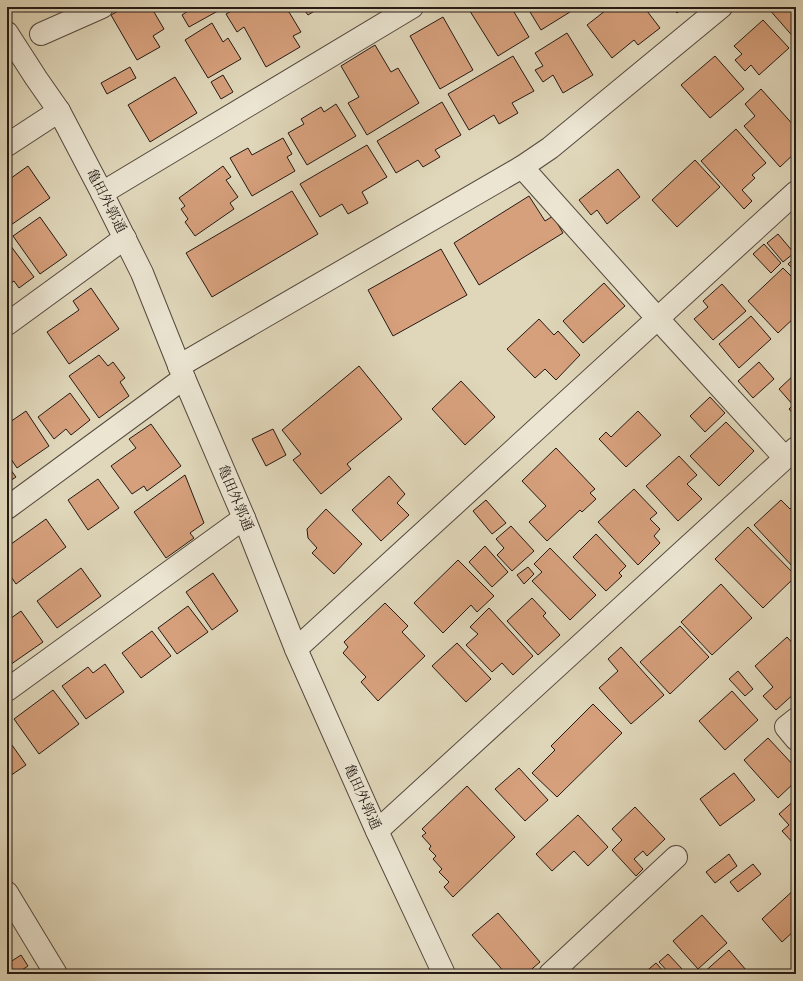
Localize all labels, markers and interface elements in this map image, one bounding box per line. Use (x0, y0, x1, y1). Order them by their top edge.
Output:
street label: 亀田外郭通 (82, 166, 130, 236)
street label: 亀田外郭通 (213, 462, 257, 534)
street label: 亀田外郭通 (340, 761, 384, 833)

